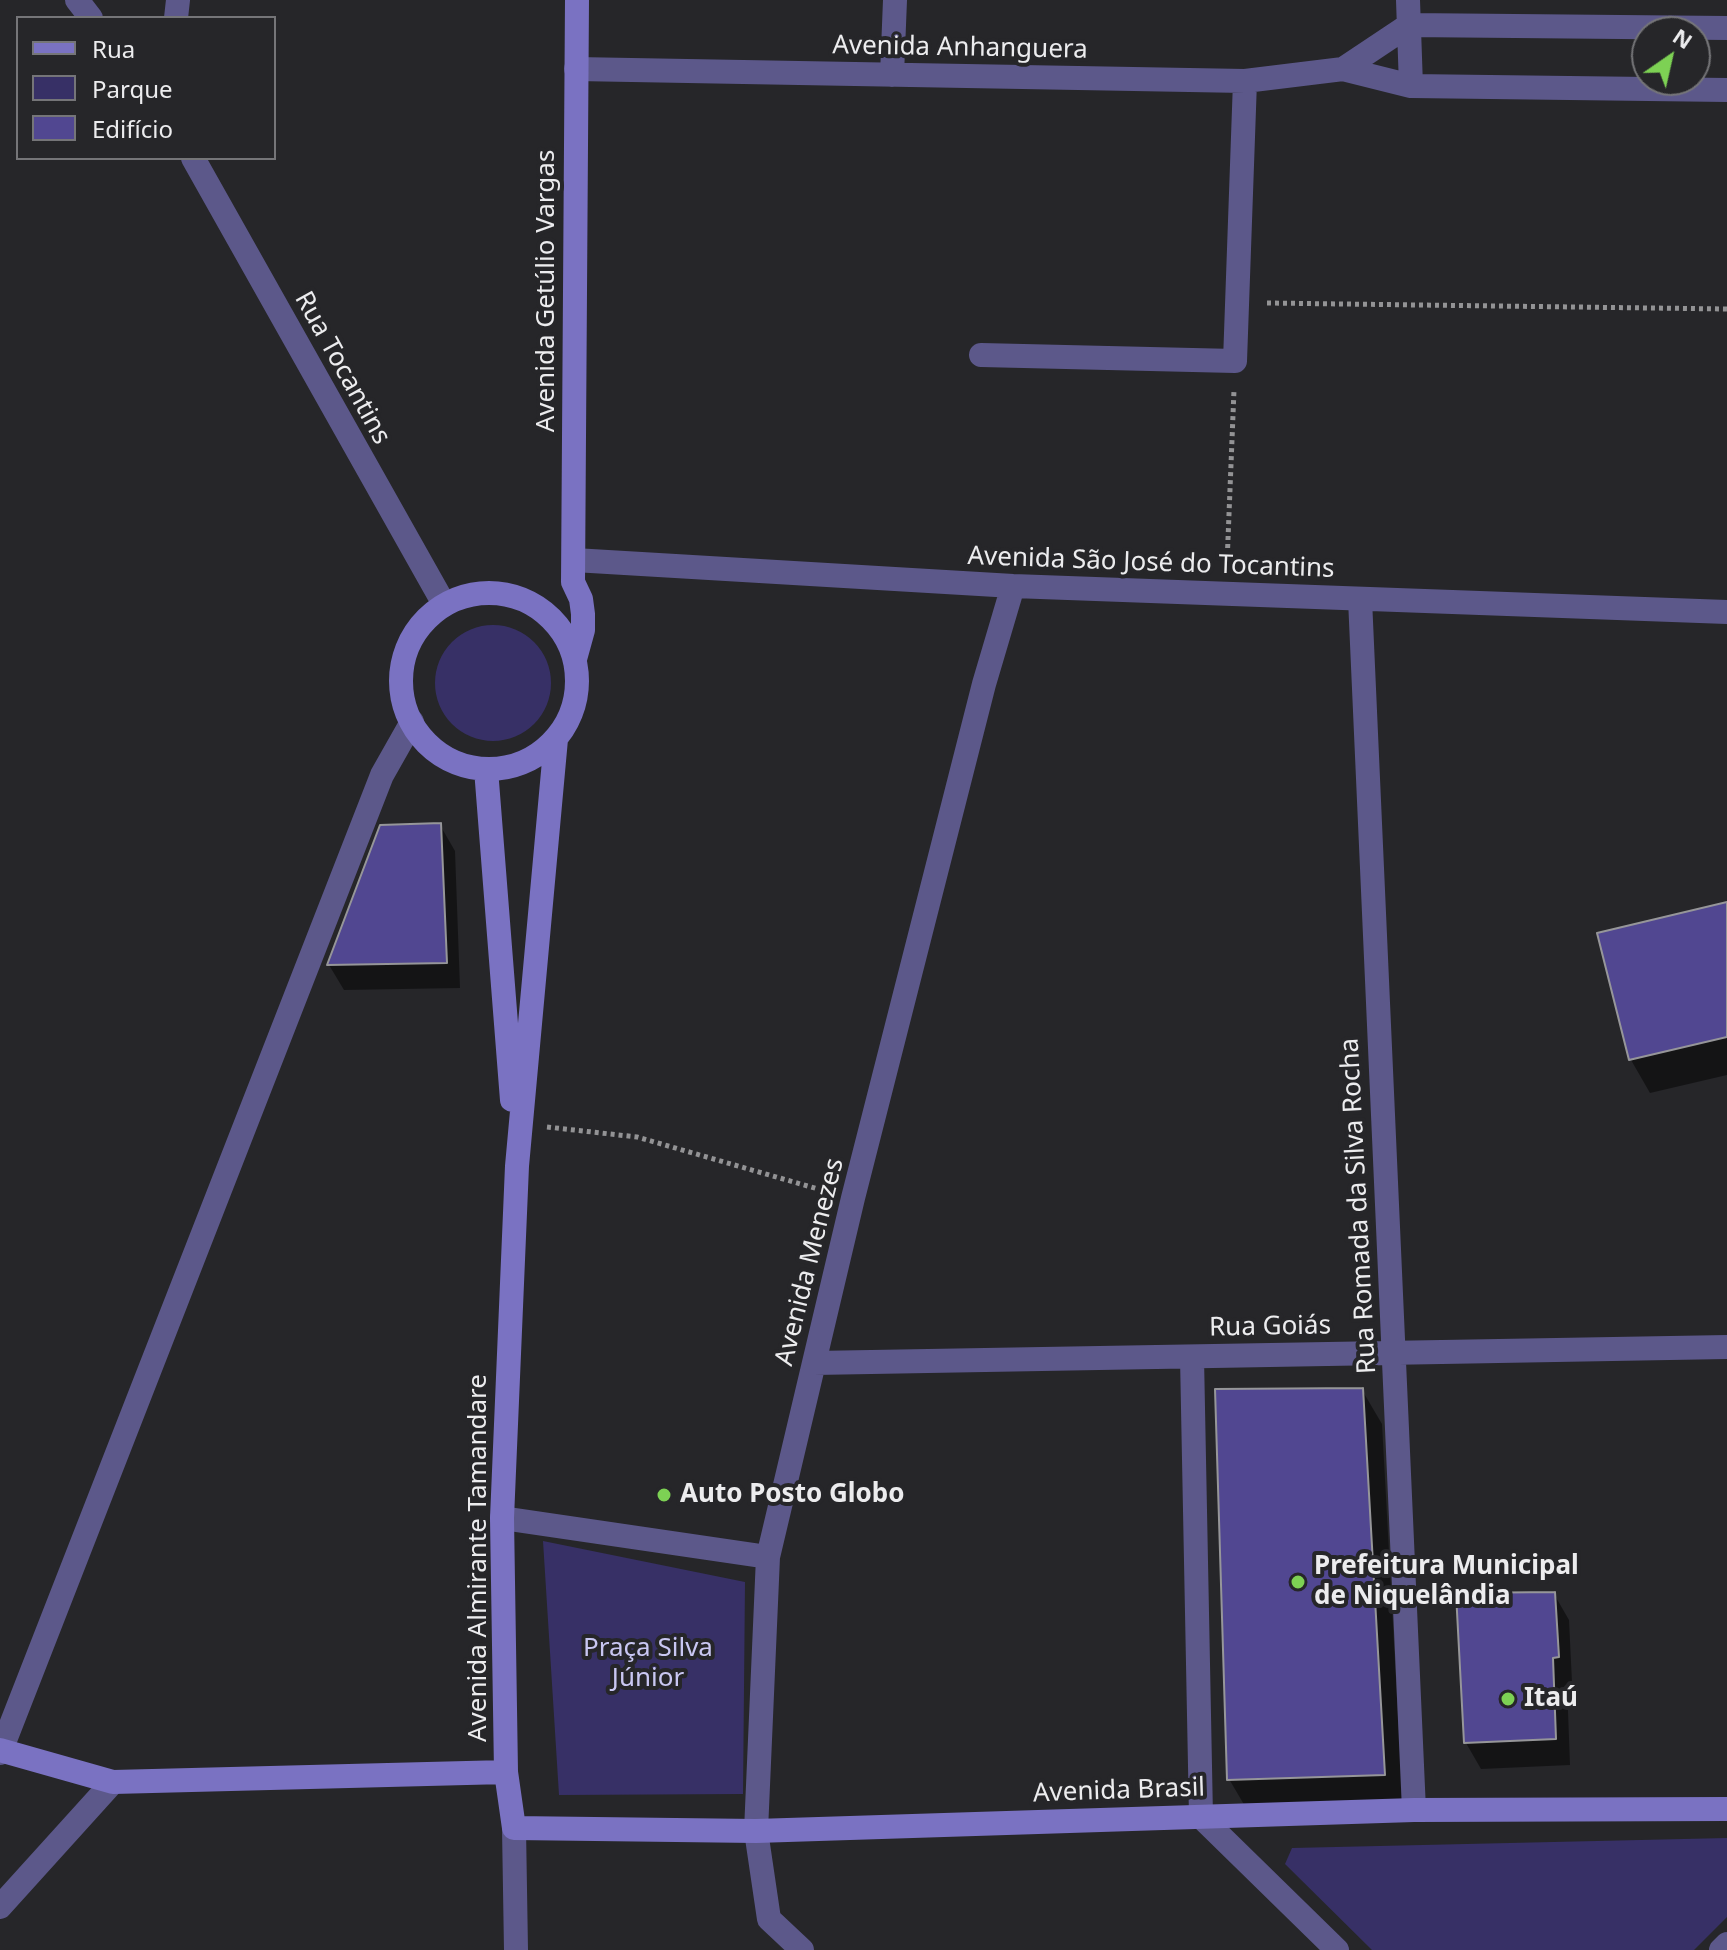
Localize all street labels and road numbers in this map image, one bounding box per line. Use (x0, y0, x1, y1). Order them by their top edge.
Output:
street label: Avenida Anhanguera (832, 30, 1088, 66)
street label: Avenida Getúlio Vargas (531, 150, 563, 432)
street label: Rua Tocantins (287, 286, 397, 450)
street label: Avenida São José do Tocantins (967, 541, 1335, 585)
street label: Rua Romada da Silva Rocha (1335, 1037, 1383, 1375)
street label: Avenida Menezes (769, 1155, 851, 1369)
street label: Rua Goiás (1209, 1310, 1331, 1344)
street label: Avenida Almirante Tamandare (463, 1374, 495, 1742)
street label: Avenida Brasil (1032, 1772, 1206, 1810)

